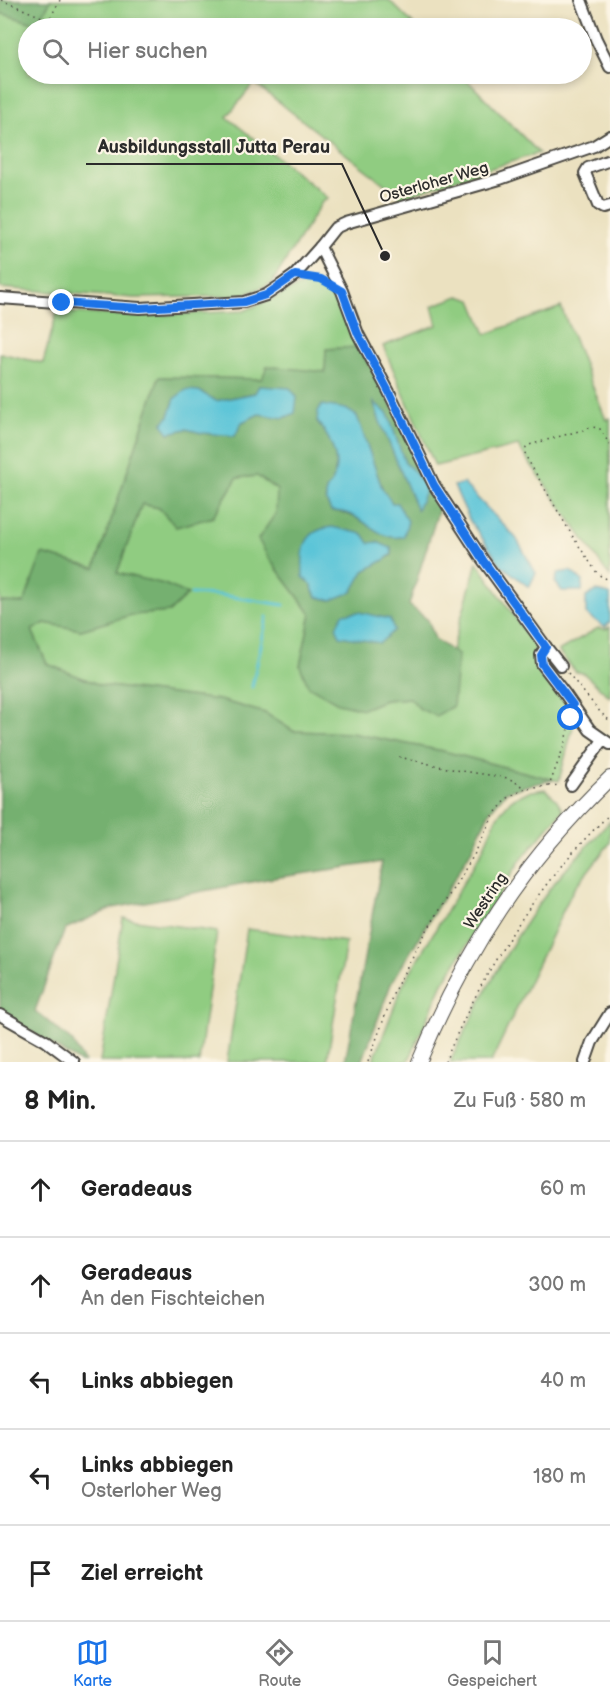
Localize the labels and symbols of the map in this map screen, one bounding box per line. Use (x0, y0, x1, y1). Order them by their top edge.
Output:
callout: Ausbildungsstall Jutta Perau (86, 128, 342, 164)
text: Ausbildungsstall Jutta Perau (97, 137, 330, 158)
street label: Osterloher Weg (377, 158, 491, 208)
route end (48, 289, 74, 315)
route start (557, 704, 583, 730)
street label: Westring (460, 869, 512, 933)

